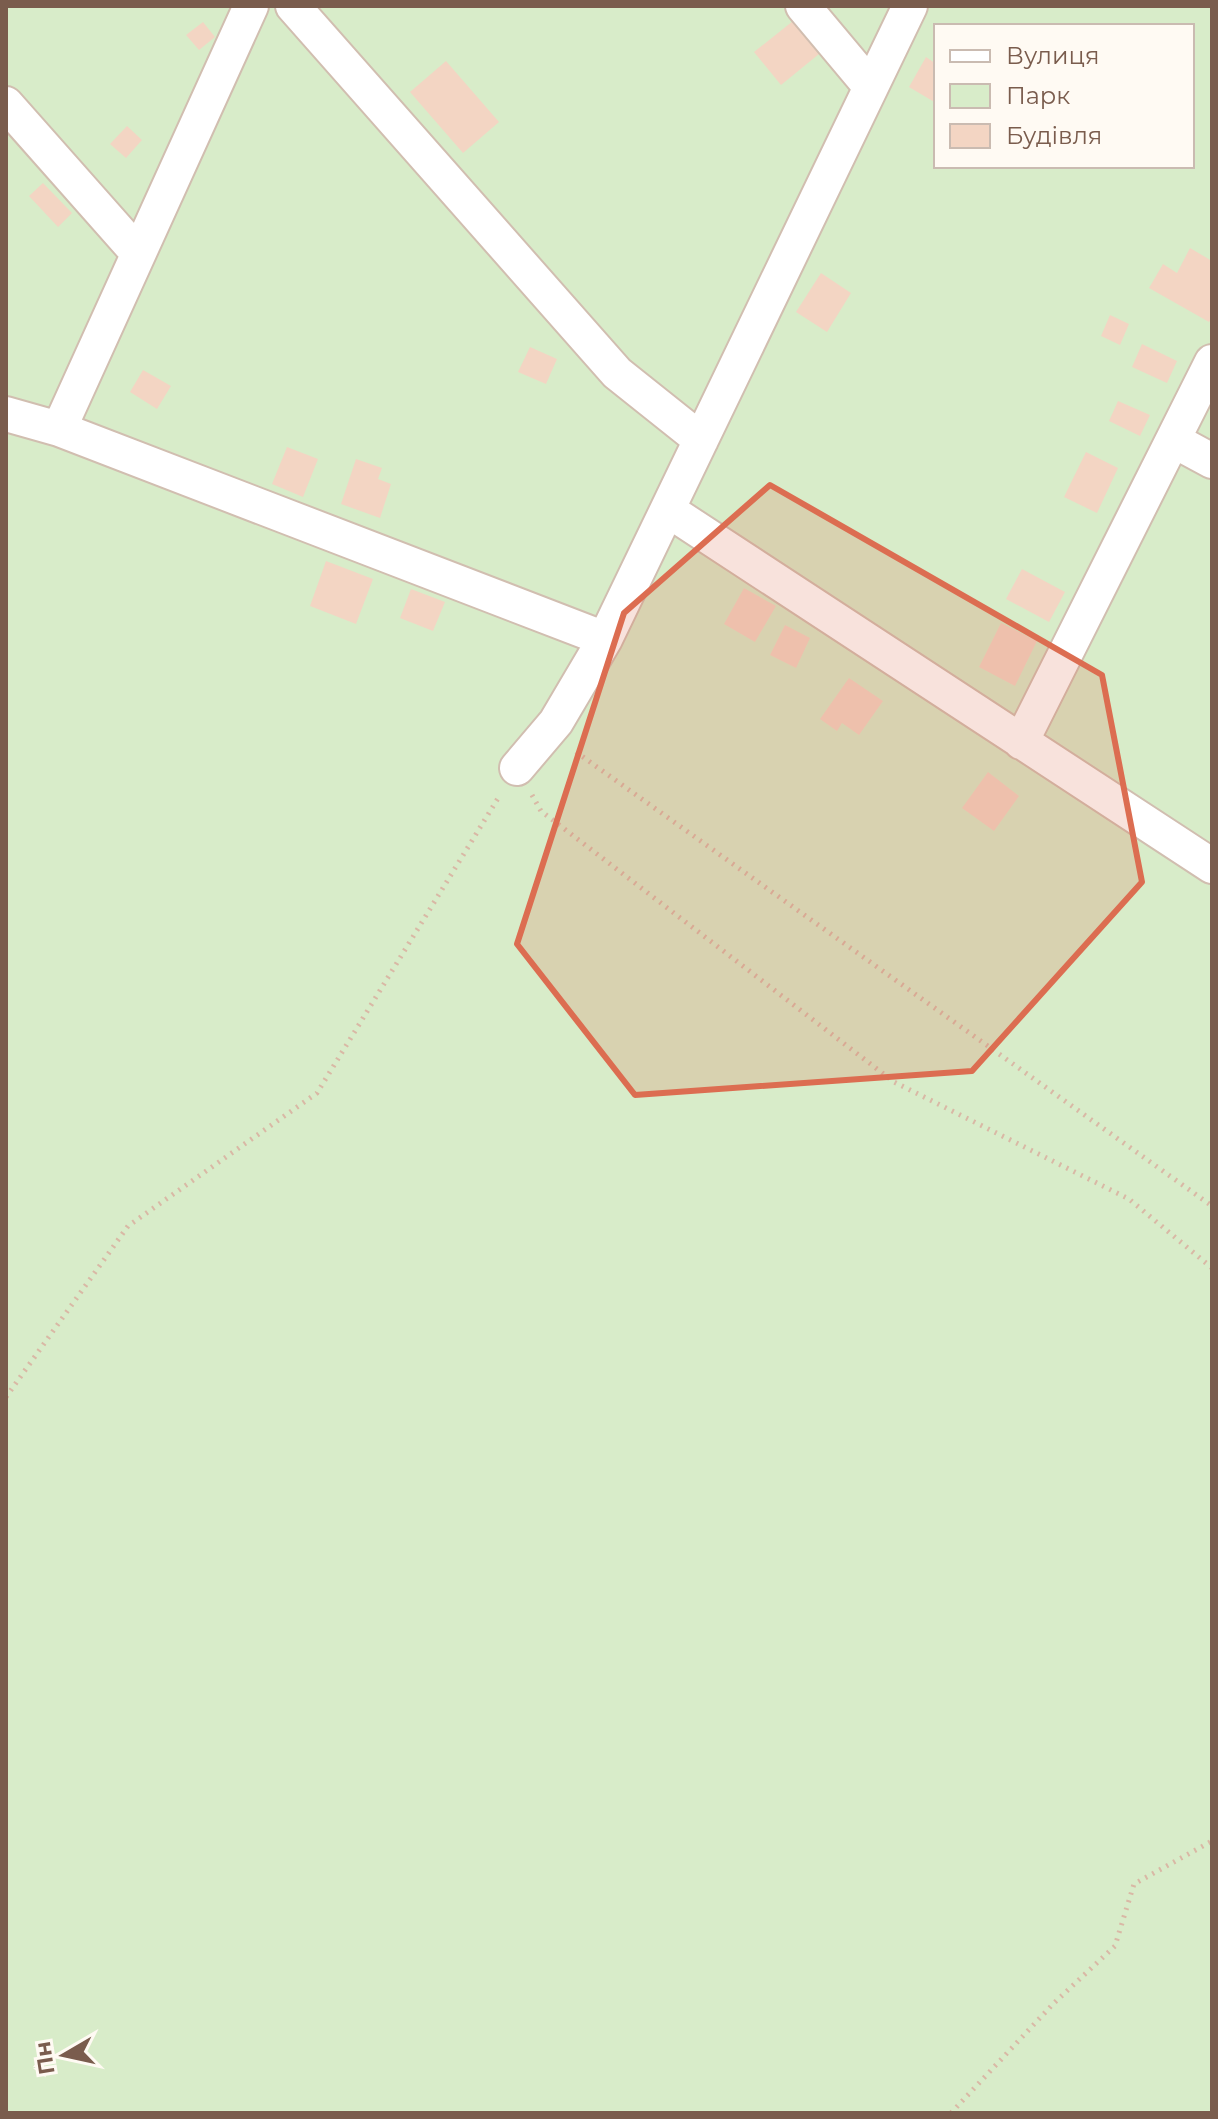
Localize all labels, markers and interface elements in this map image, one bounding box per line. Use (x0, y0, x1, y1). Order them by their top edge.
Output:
legend (934, 24, 1194, 168)
text: Вулиця (1006, 41, 1099, 70)
text: Парк (1006, 81, 1070, 110)
text: Будівля (1006, 121, 1102, 150)
north arrow (24, 2015, 104, 2095)
text: Пн (29, 2040, 61, 2077)

